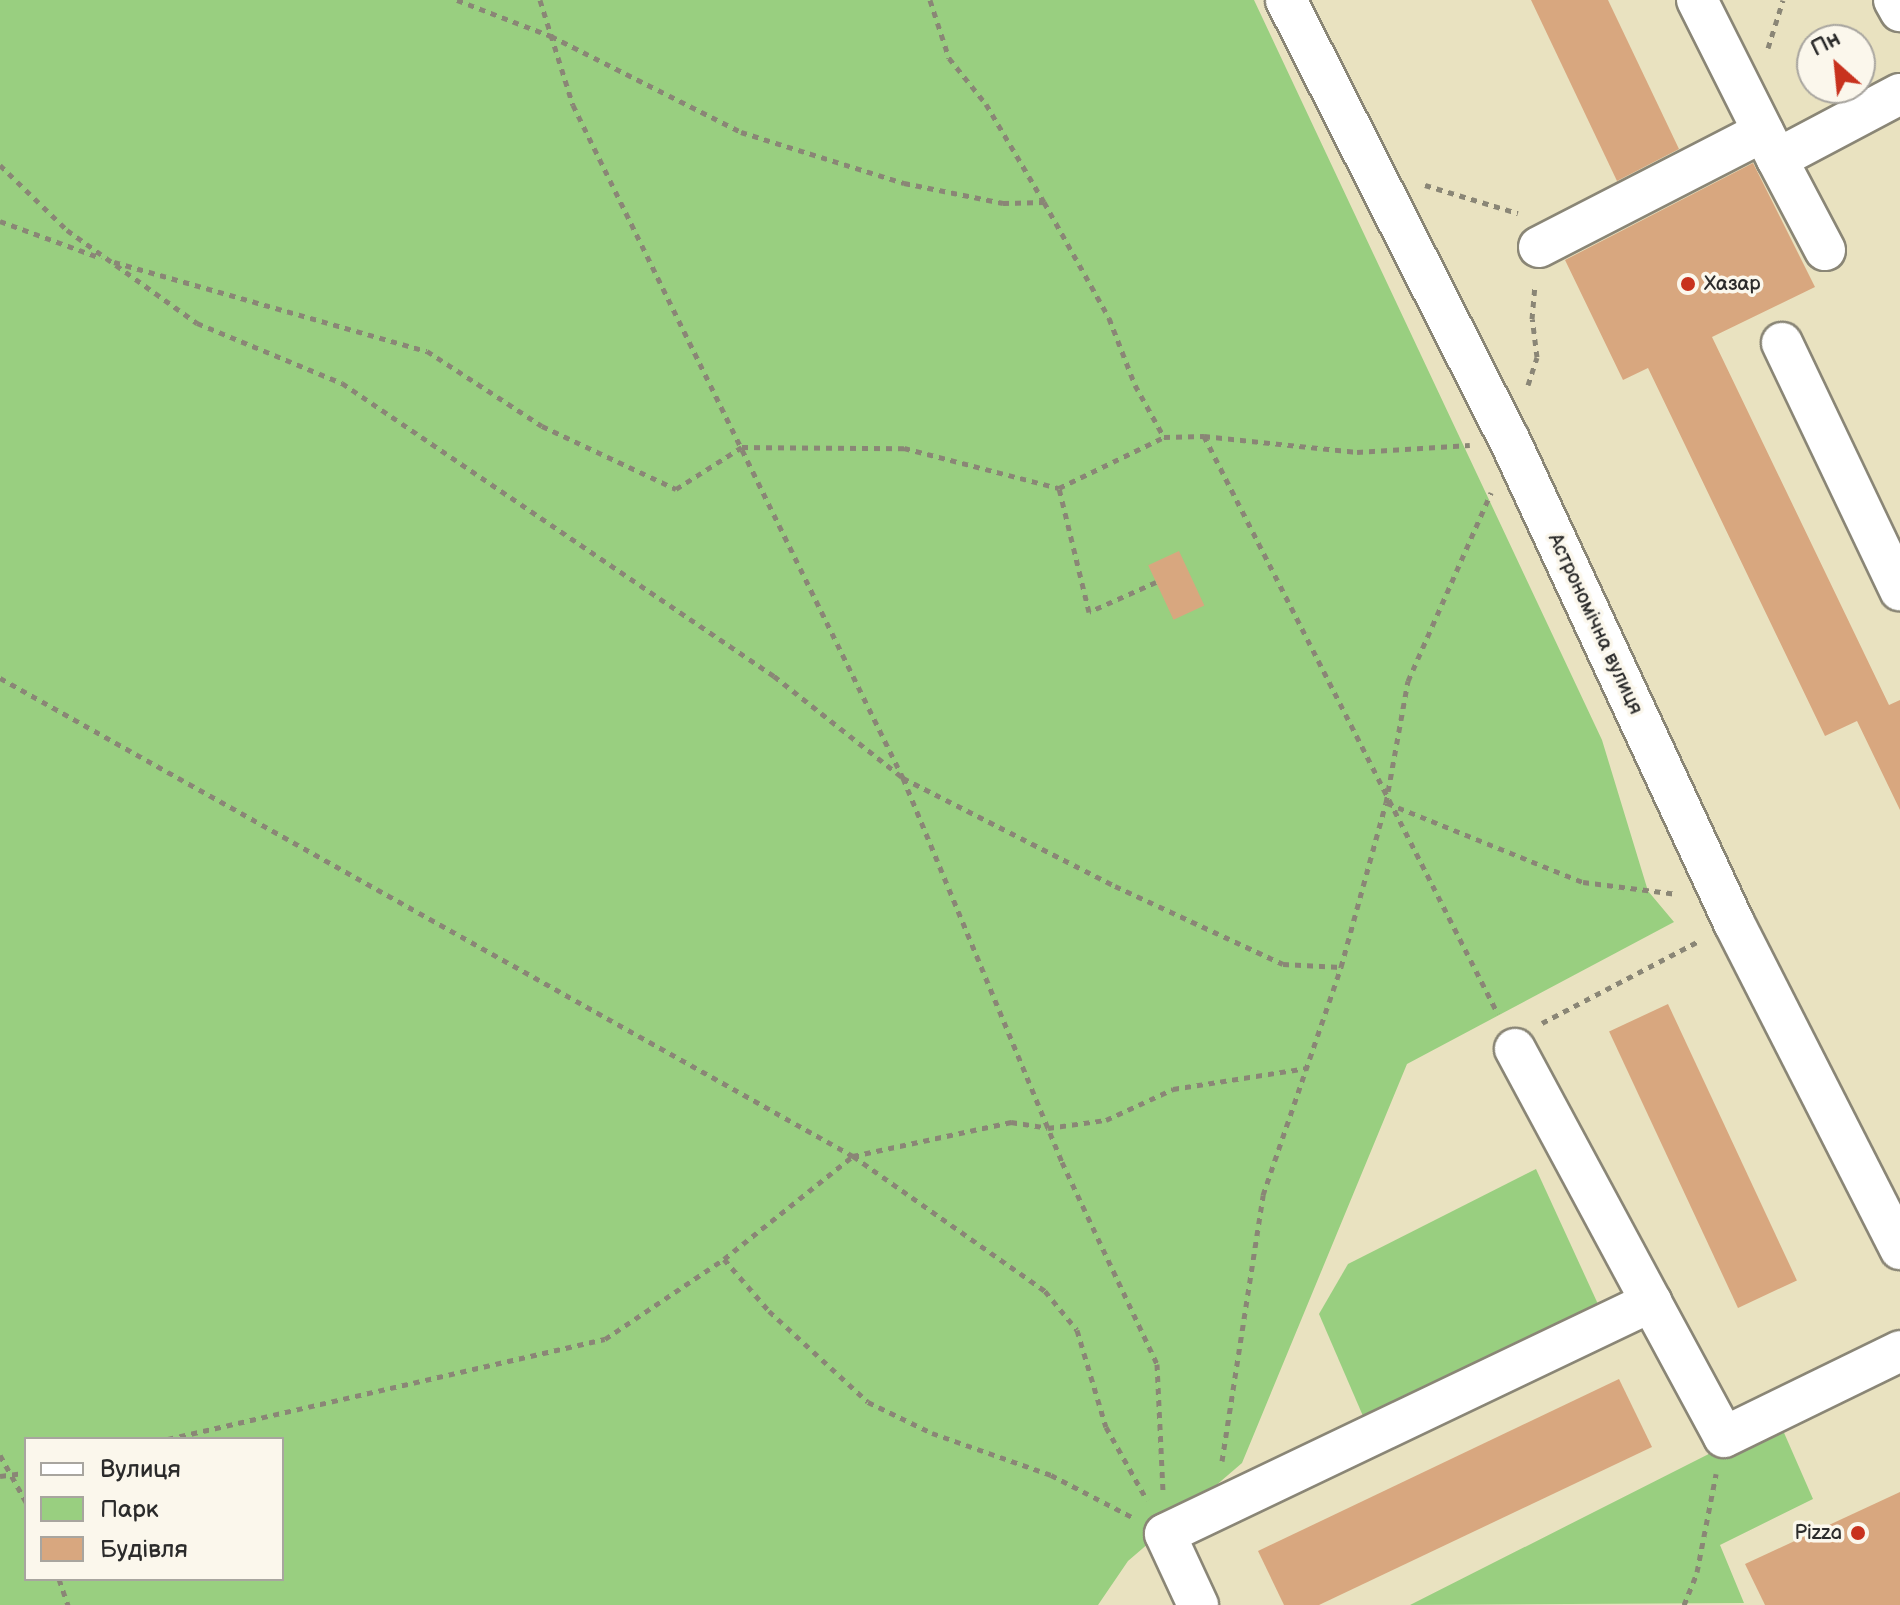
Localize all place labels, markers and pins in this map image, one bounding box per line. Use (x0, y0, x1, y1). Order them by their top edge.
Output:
place label: Хазар (1704, 272, 1761, 296)
marker: Хазар (1679, 275, 1697, 293)
place label: Pizza (1795, 1521, 1842, 1545)
marker: Pizza (1849, 1524, 1867, 1542)

